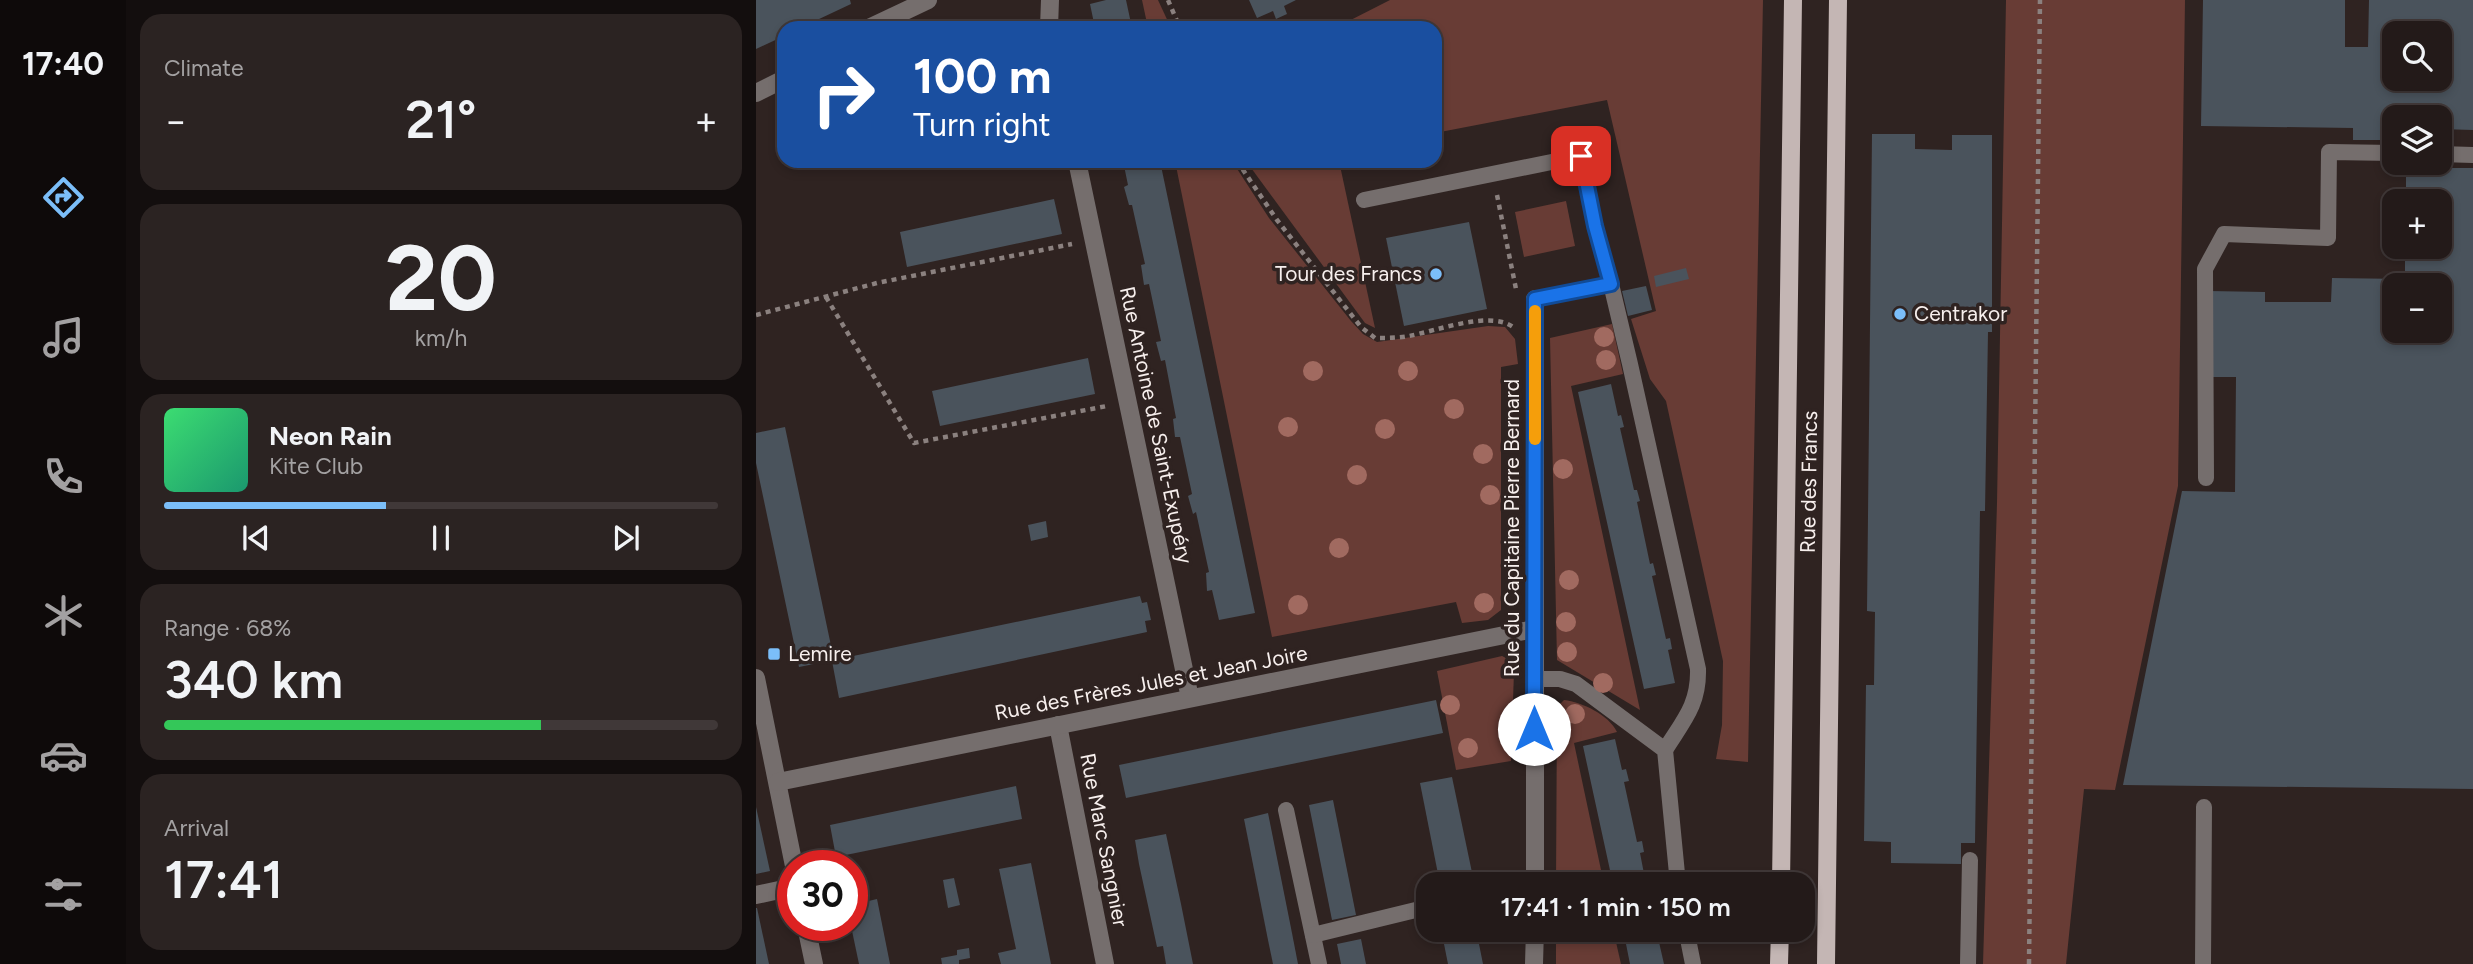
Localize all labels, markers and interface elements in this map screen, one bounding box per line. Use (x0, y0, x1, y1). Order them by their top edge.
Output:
map controls (2382, 21, 2452, 343)
button: search (2382, 21, 2452, 91)
text: 17:40 (22, 45, 104, 83)
text: 100 m (913, 46, 1052, 105)
icon: right (798, 49, 889, 140)
text: Climate (164, 54, 243, 82)
text: 21° (406, 89, 476, 151)
text: − (164, 98, 188, 144)
text: + (694, 98, 718, 144)
button: layers (2382, 105, 2452, 175)
text: Turn right (913, 106, 1051, 144)
pin (1551, 126, 1611, 186)
icon: arrive (1562, 137, 1600, 175)
icon: directions (39, 173, 88, 222)
button: + (2382, 189, 2452, 259)
text: 20 (385, 224, 497, 333)
place label: Tour des Francs (1275, 261, 1422, 286)
marker: Tour des Francs (1428, 266, 1444, 282)
button: − (2382, 273, 2452, 343)
street label: Rue Antoine de Saint-Exupéry (1115, 284, 1198, 566)
place label: Centrakor (1914, 301, 2007, 326)
marker: Centrakor (1892, 306, 1908, 322)
icon: music (39, 313, 88, 362)
text: km/h (415, 324, 467, 352)
street label: Rue du Capitaine Pierre Bernard (1499, 379, 1524, 677)
street label: Rue des Francs (1795, 411, 1822, 553)
text: Neon Rain (269, 420, 392, 452)
icon: phone (39, 452, 88, 501)
text: Kite Club (269, 452, 363, 480)
icon: previous (237, 519, 275, 557)
icon: pause (422, 519, 460, 557)
icon: next (607, 519, 645, 557)
icon: climate (39, 591, 88, 640)
text: Range · 68% (164, 614, 291, 642)
street label: Rue des Frères Jules et Jean Joire (992, 640, 1309, 725)
place label: Lemire (788, 641, 852, 666)
marker: Lemire (766, 646, 782, 662)
text: 340 km (164, 649, 343, 711)
position arrow (1497, 692, 1571, 766)
icon: car (39, 731, 88, 780)
street label: Rue Marc Sangnier (1075, 751, 1134, 929)
text: Arrival (164, 814, 229, 842)
text: 17:41 (164, 849, 283, 911)
speed limit sign: 30 (777, 850, 868, 941)
icon: filters (39, 870, 88, 919)
text: 17:41 · 1 min · 150 m (1500, 891, 1731, 923)

